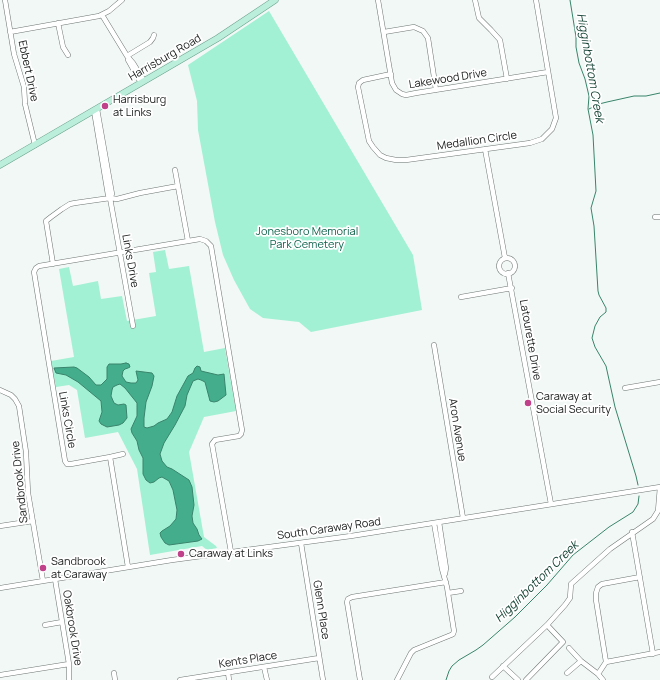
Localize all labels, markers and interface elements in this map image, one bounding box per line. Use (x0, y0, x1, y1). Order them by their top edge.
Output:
water label: Higginbottom Creek (573, 12, 607, 124)
street label: Harrisburg Road (126, 32, 204, 84)
street label: Ebbert Drive (15, 39, 41, 103)
street label: Lakewood Drive (408, 66, 488, 92)
place label: Harrisburg at Links (113, 93, 166, 119)
marker: Harrisburg at Links (100, 101, 110, 111)
street label: Medallion Circle (436, 129, 518, 153)
park label: Jonesboro Memorial Park Cemetery (256, 225, 358, 251)
street label: Links Drive (119, 233, 141, 289)
street label: Latourette Drive (516, 299, 544, 381)
place label: Caraway at Social Security (536, 390, 611, 416)
street label: Links Circle (56, 391, 78, 449)
street label: Aron Avenue (445, 397, 469, 463)
marker: Caraway at Social Security (523, 398, 533, 408)
street label: Sandbrook Drive (9, 440, 31, 524)
street label: South Caraway Road (276, 515, 382, 543)
water label: Higginbottom Creek (492, 538, 582, 626)
place label: Caraway at Links (189, 547, 273, 561)
marker: Caraway at Links (176, 549, 186, 559)
place label: Sandbrook at Caraway (51, 555, 107, 581)
marker: Sandbrook at Caraway (38, 563, 48, 573)
street label: Glenn Place (310, 580, 332, 640)
street label: Oakbrook Drive (60, 589, 84, 667)
street label: Kents Place (218, 649, 278, 671)

